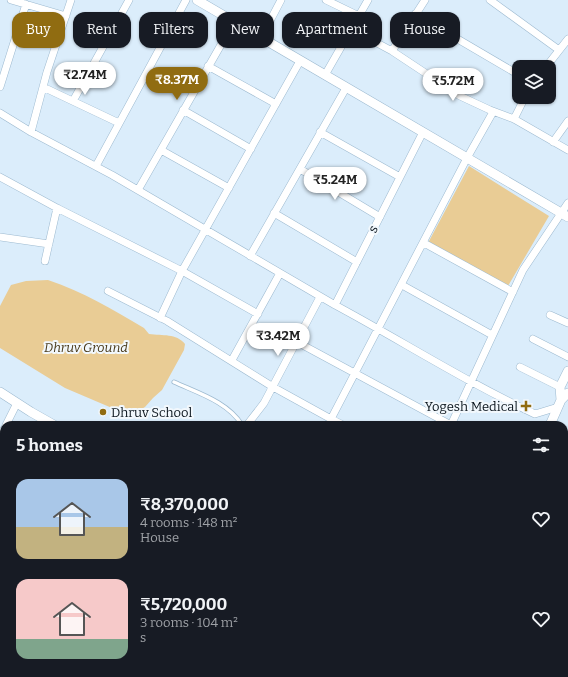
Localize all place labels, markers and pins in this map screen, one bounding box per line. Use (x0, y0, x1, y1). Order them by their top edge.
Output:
pin: ₹2.74M (52, 62, 118, 96)
pin: ₹8.37M (144, 67, 210, 101)
pin: ₹5.72M (420, 68, 486, 102)
pin: ₹5.24M (302, 167, 368, 201)
pin: ₹3.42M (245, 323, 311, 357)
place label: Yogesh Medical (425, 399, 518, 414)
marker: Yogesh Medical (521, 401, 531, 411)
place label: Dhruv School (111, 405, 192, 420)
marker: Dhruv School (98, 407, 108, 417)

